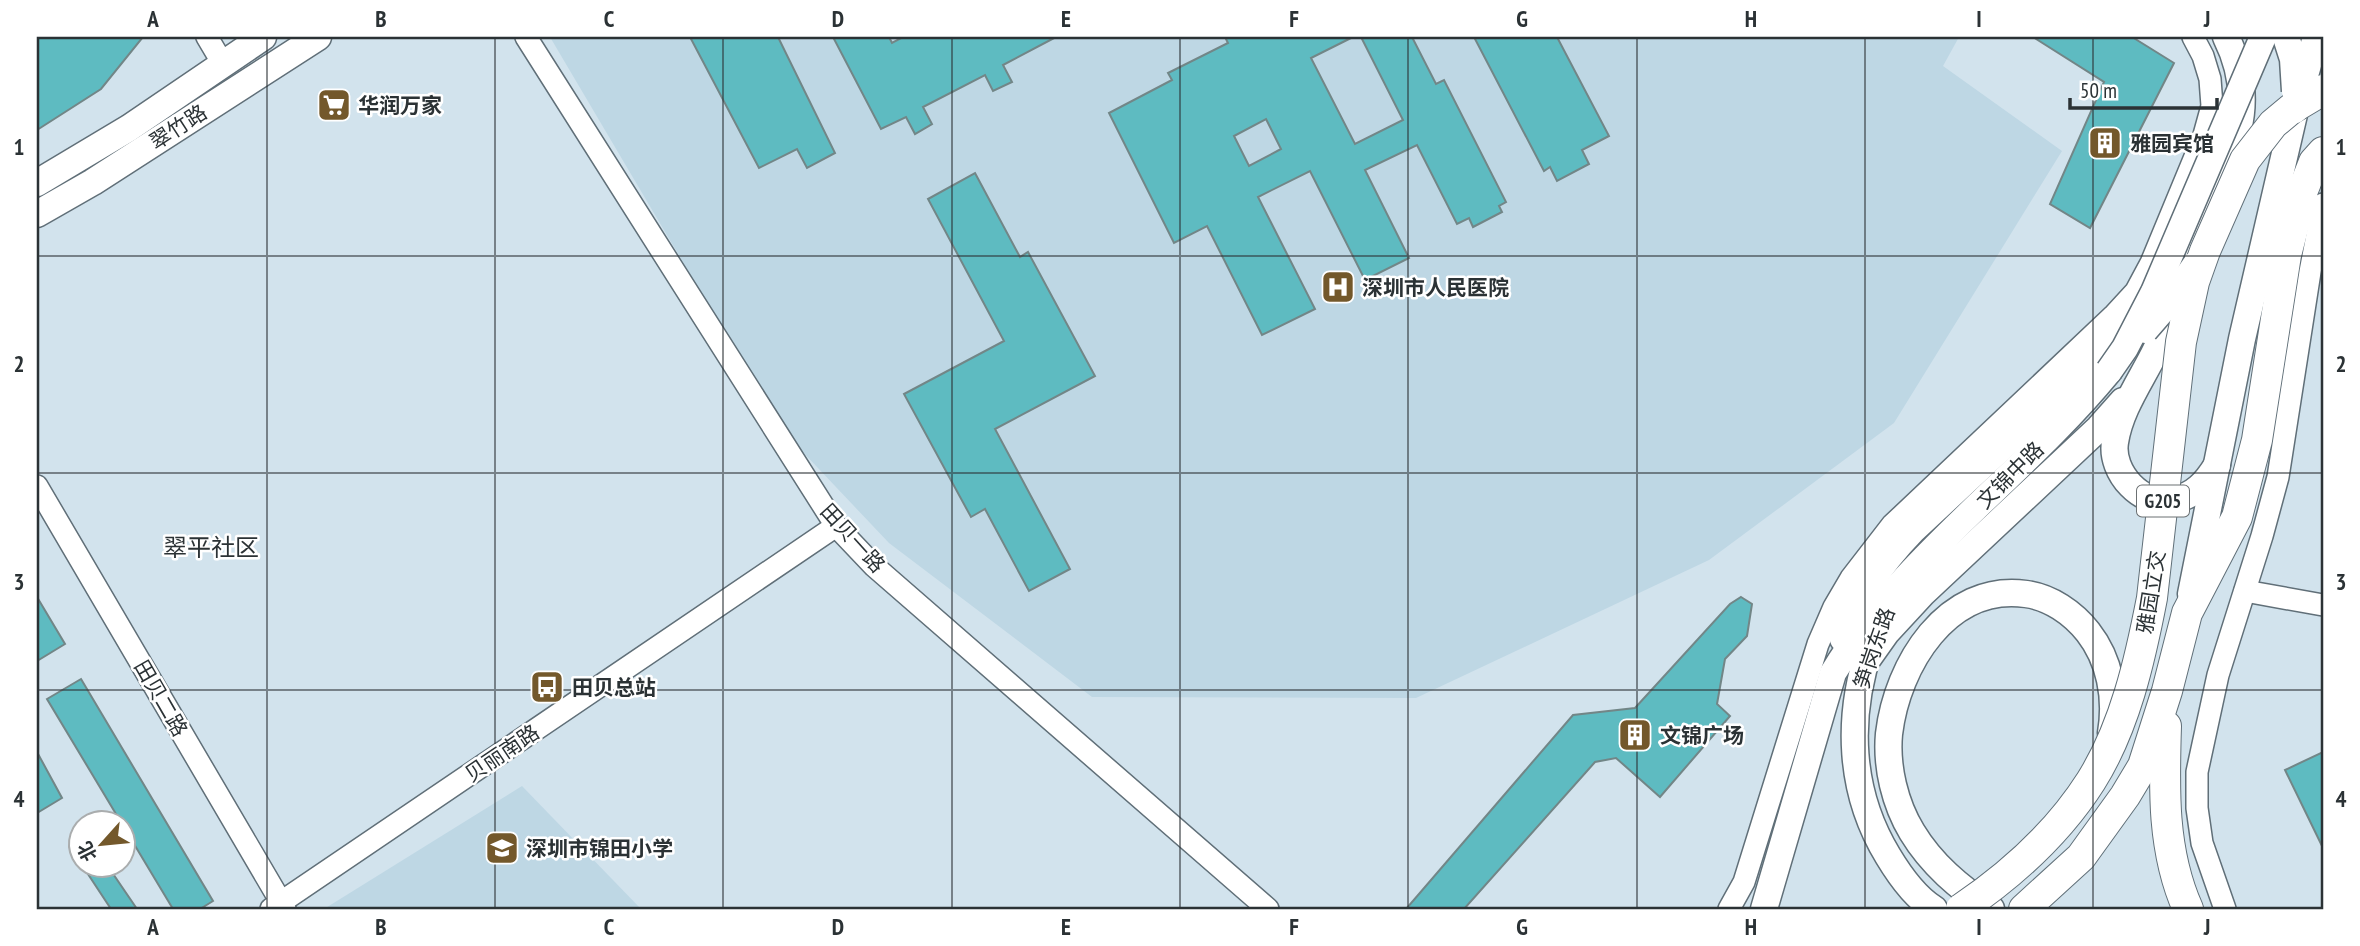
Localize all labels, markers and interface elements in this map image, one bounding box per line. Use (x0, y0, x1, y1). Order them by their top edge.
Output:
text: A (146, 4, 159, 33)
text: B (375, 4, 387, 33)
text: C (604, 4, 615, 33)
text: D (832, 4, 844, 33)
text: E (1061, 4, 1071, 33)
text: F (1289, 4, 1299, 33)
text: G (1516, 4, 1528, 33)
text: H (1745, 4, 1757, 33)
text: I (1976, 4, 1982, 33)
text: J (2203, 4, 2210, 33)
scale bar (2070, 66, 2216, 110)
text: 50 m (2080, 77, 2117, 104)
supermarket icon: 华润万家 (315, 86, 353, 124)
place label: 华润万家 (358, 92, 442, 119)
street label: 翠竹路 (144, 99, 212, 155)
building icon: 雅园宾馆 (2086, 124, 2124, 162)
place label: 雅园宾馆 (2130, 130, 2214, 157)
text: 1 (14, 132, 25, 161)
text: 1 (2336, 132, 2347, 161)
hospital icon: 深圳市人民医院 (1319, 268, 1357, 306)
place label: 深圳市人民医院 (1362, 274, 1509, 301)
text: 2 (14, 349, 25, 378)
text: 2 (2336, 349, 2347, 378)
street label: 文锦中路 (1971, 436, 2049, 514)
road number: G205 (2137, 486, 2189, 516)
street label: 田贝一路 (815, 498, 891, 578)
district label: 翠平社区 (163, 532, 259, 563)
street label: 雅园立交 (2131, 548, 2171, 636)
text: 3 (14, 567, 25, 596)
text: 3 (2336, 567, 2347, 596)
street label: 笋岗东路 (1848, 604, 1900, 692)
street label: 田贝二路 (128, 655, 194, 741)
bus stop icon: 田贝总站 (528, 668, 566, 706)
place label: 田贝总站 (572, 674, 656, 701)
building icon: 文锦广场 (1616, 716, 1654, 754)
street label: 贝丽南路 (460, 718, 544, 788)
place label: 文锦广场 (1660, 722, 1744, 749)
text: 4 (14, 784, 25, 813)
text: 4 (2336, 784, 2347, 813)
north arrow (66, 810, 136, 880)
school or university icon: 深圳市锦田小学 (483, 829, 521, 867)
place label: 深圳市锦田小学 (526, 835, 673, 862)
text: 北 (72, 838, 102, 866)
text: A (146, 912, 159, 941)
text: B (375, 912, 387, 941)
text: C (604, 912, 615, 941)
text: D (832, 912, 844, 941)
text: E (1061, 912, 1071, 941)
text: F (1289, 912, 1299, 941)
text: G (1516, 912, 1528, 941)
text: H (1745, 912, 1757, 941)
text: I (1976, 912, 1982, 941)
text: J (2203, 912, 2210, 941)

